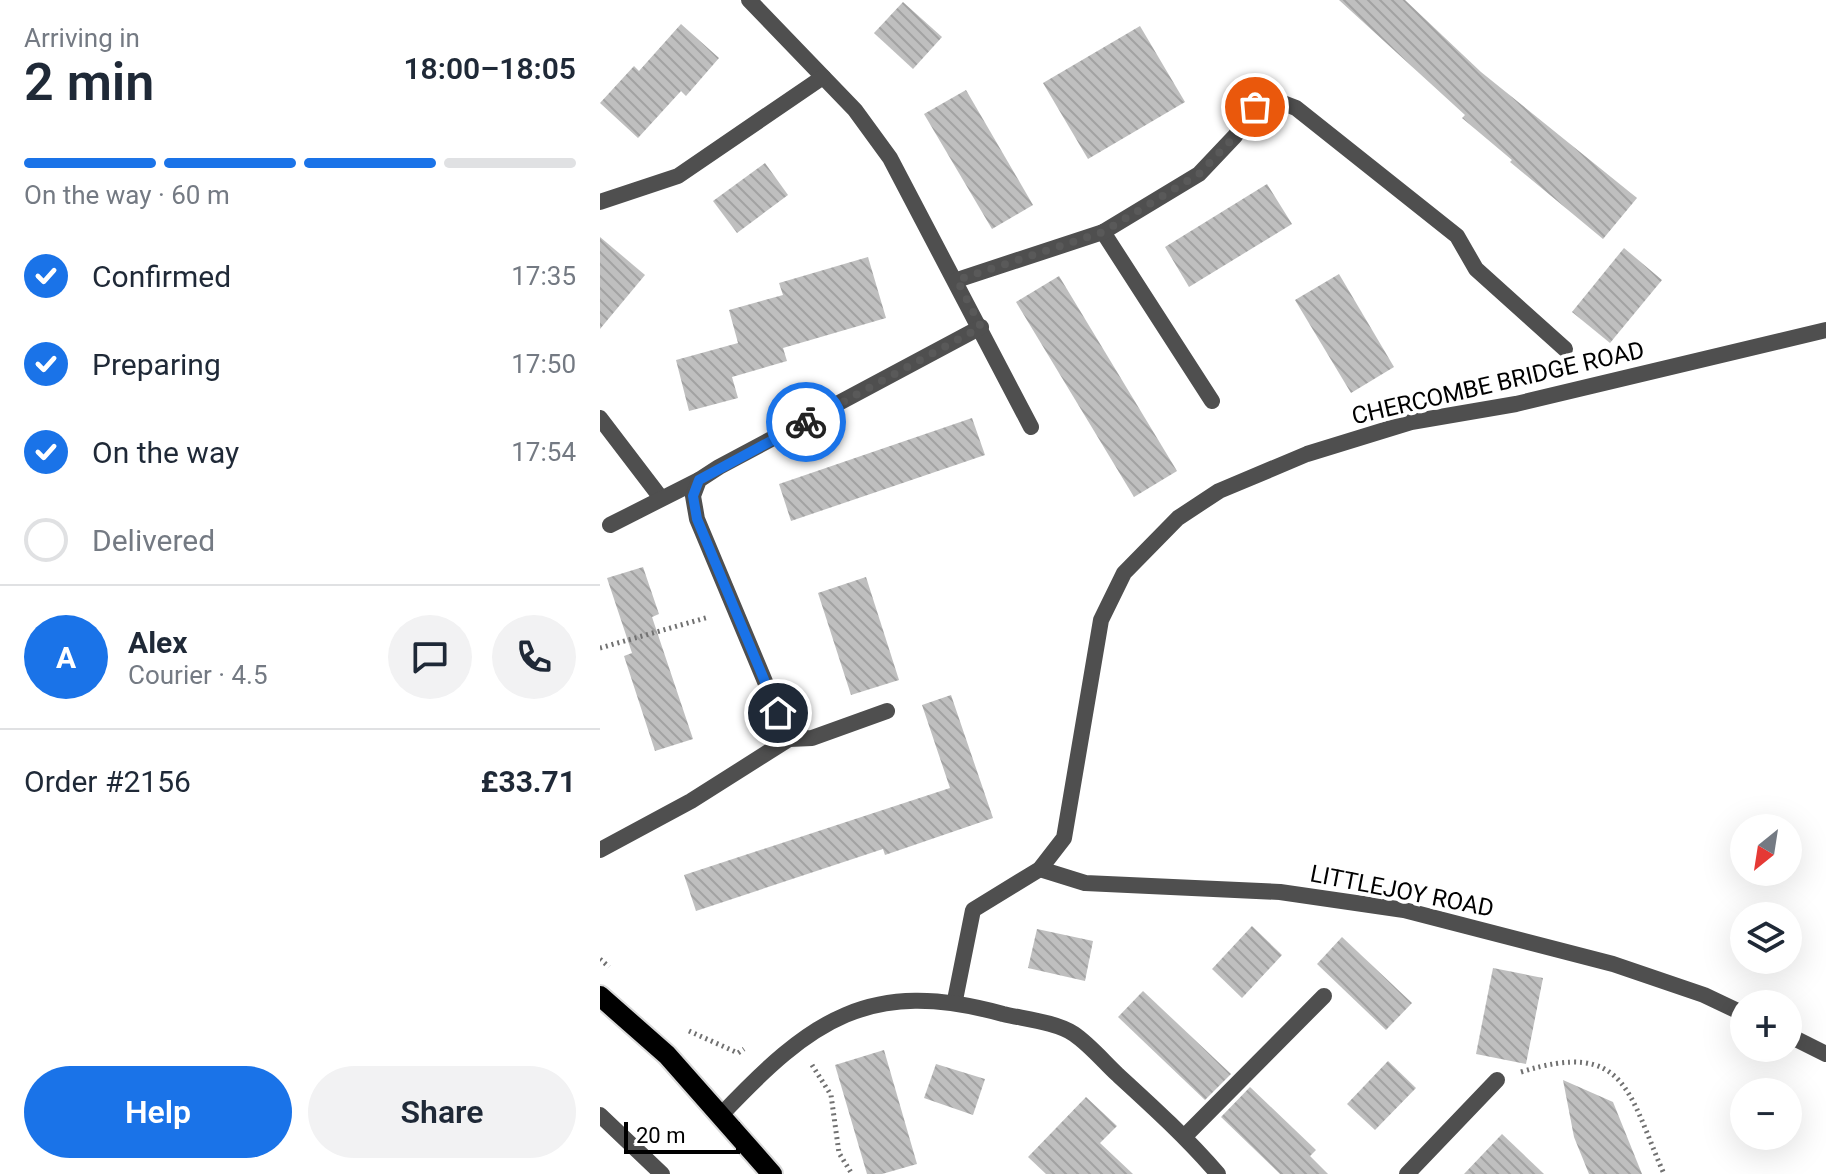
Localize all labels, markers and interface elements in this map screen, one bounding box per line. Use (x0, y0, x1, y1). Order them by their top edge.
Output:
text: Arriving in (24, 23, 140, 53)
text: 18:00–18:05 (403, 51, 576, 86)
text: 2 min (24, 52, 154, 113)
pin (1221, 73, 1289, 141)
icon: bag (1233, 85, 1277, 129)
text: On the way · 60 m (24, 180, 230, 210)
icon: check (24, 254, 68, 298)
text: Confirmed (92, 259, 231, 294)
text: 17:35 (511, 261, 576, 291)
street label: CHERCOMBE BRIDGE ROAD (1349, 336, 1647, 430)
icon: check (24, 342, 68, 386)
text: Preparing (92, 347, 221, 382)
text: 17:50 (511, 349, 576, 379)
courier (766, 382, 846, 462)
icon: bike (784, 400, 828, 444)
icon: check (24, 430, 68, 474)
text: On the way (92, 435, 239, 470)
text: 17:54 (511, 437, 576, 467)
text: Delivered (92, 523, 215, 558)
button: chat (388, 615, 472, 699)
button: phone (492, 615, 576, 699)
text: Alex (128, 625, 188, 660)
text: A (56, 640, 76, 675)
text: Courier · 4.5 (128, 660, 268, 690)
pin (744, 679, 812, 747)
icon: home (756, 691, 800, 735)
text: Order #2156 (24, 764, 191, 799)
text: £33.71 (481, 764, 576, 799)
north arrow (1730, 814, 1802, 886)
map controls (1730, 814, 1802, 1150)
street label: LITTLEJOY ROAD (1308, 859, 1496, 923)
button: layers (1730, 902, 1802, 974)
button: + (1730, 990, 1802, 1062)
button: Help (24, 1066, 292, 1158)
button: Share (308, 1066, 576, 1158)
button: − (1730, 1078, 1802, 1150)
scale bar (624, 1118, 740, 1154)
text: 20 m (636, 1123, 685, 1148)

